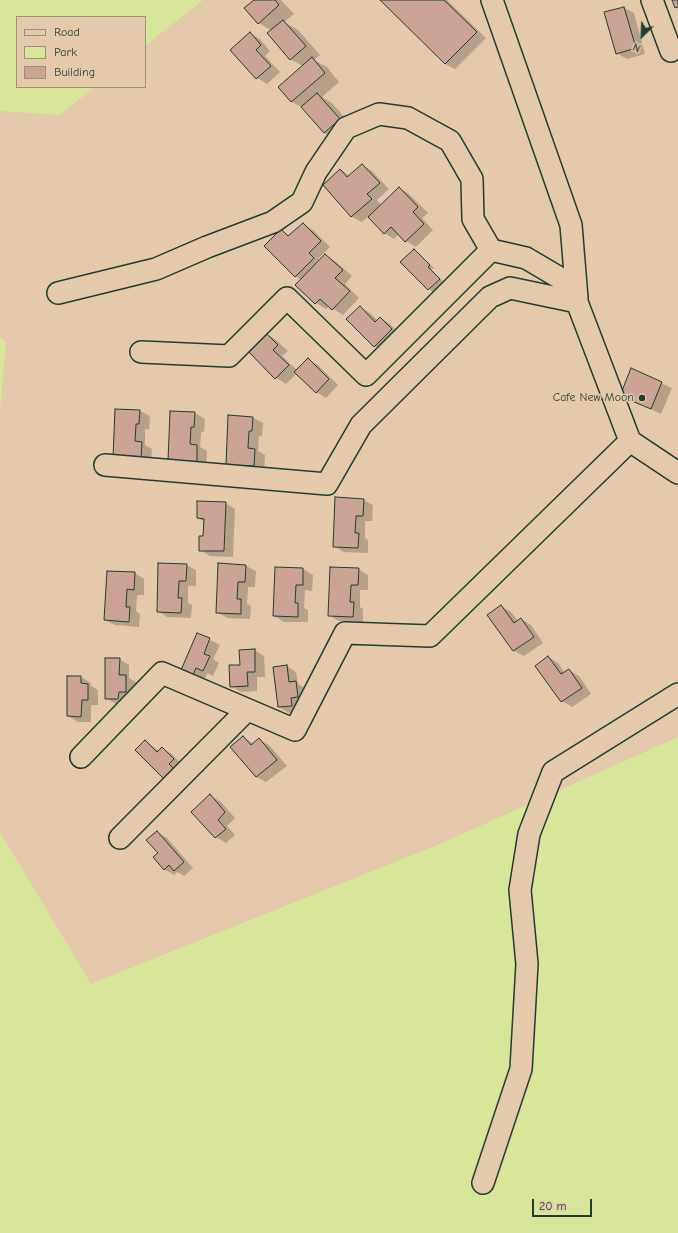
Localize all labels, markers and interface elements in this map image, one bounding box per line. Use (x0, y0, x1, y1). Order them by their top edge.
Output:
legend (16, 16, 146, 88)
north arrow (622, 16, 662, 56)
text: Road (54, 25, 80, 39)
text: N (631, 40, 643, 55)
text: Park (54, 45, 77, 59)
text: Building (54, 65, 95, 79)
place label: Cafe New Moon (553, 391, 634, 405)
marker: Cafe New Moon (637, 393, 647, 403)
scale bar (534, 1191, 594, 1217)
text: 20 m (539, 1199, 567, 1213)

